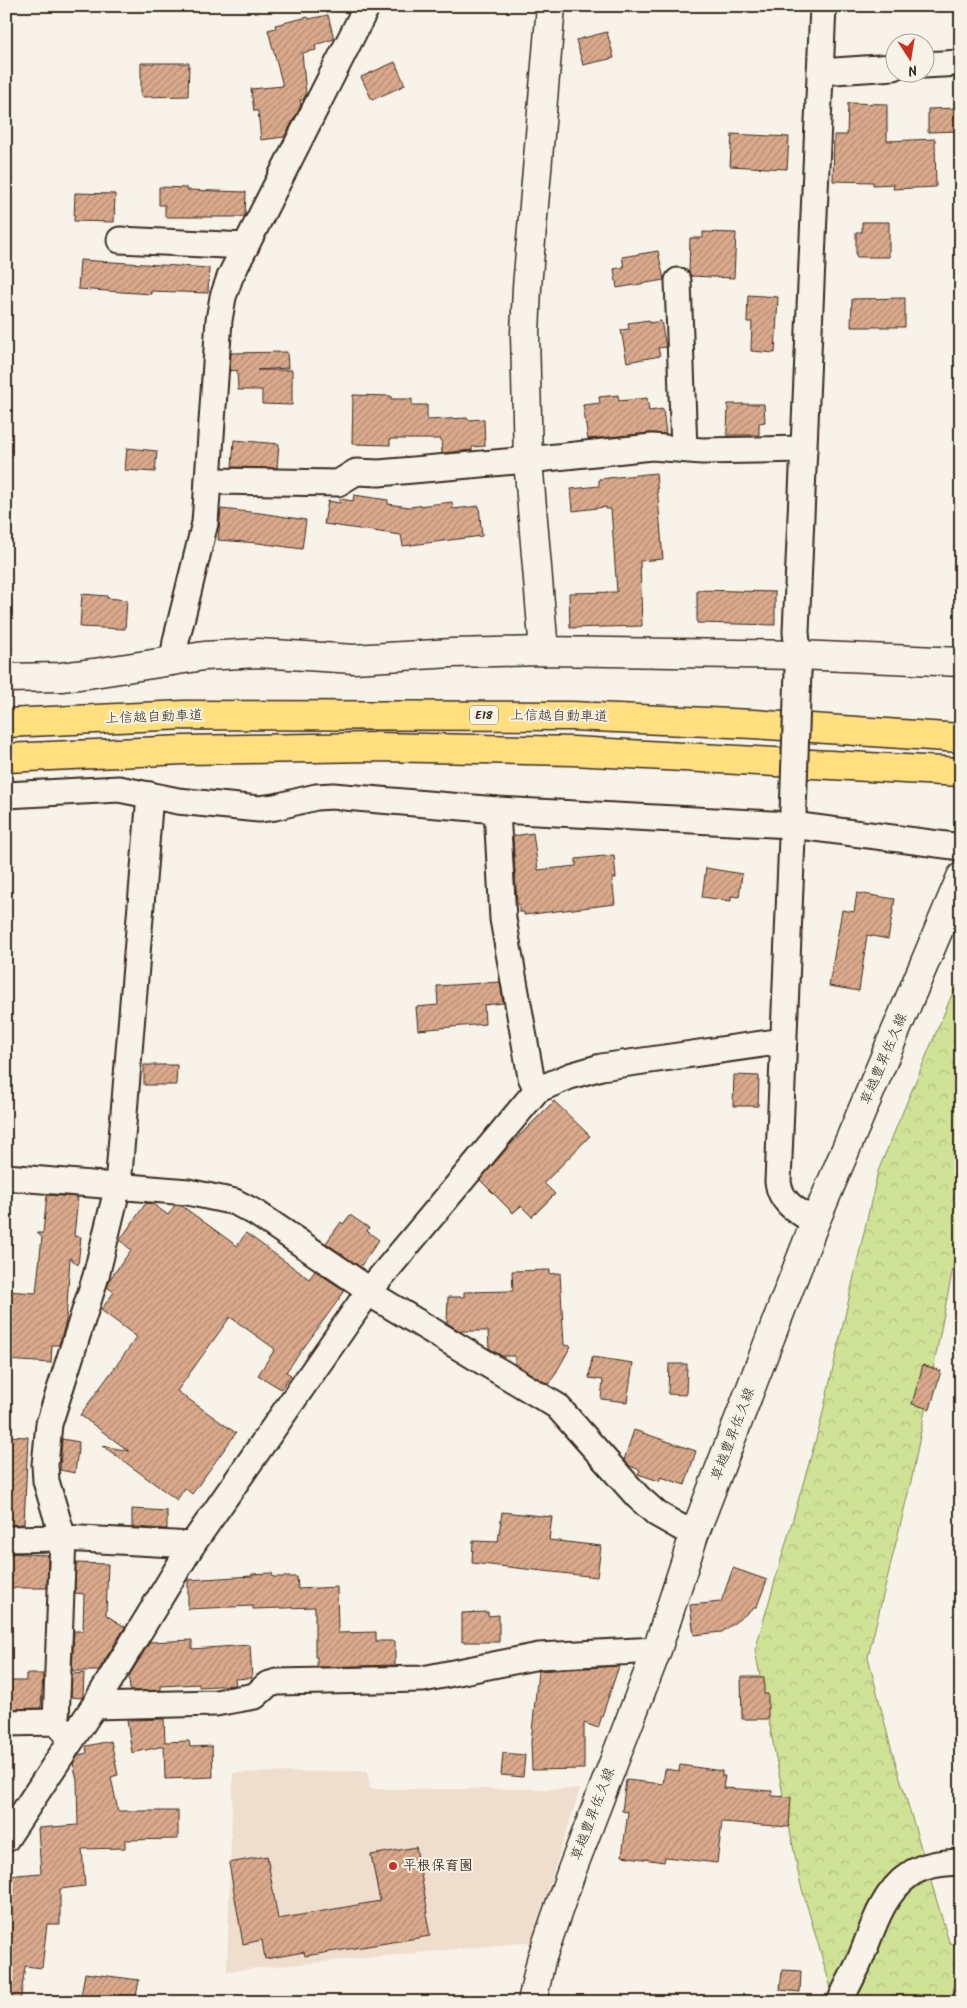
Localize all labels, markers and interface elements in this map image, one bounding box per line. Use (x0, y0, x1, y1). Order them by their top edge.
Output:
north arrow (884, 32, 934, 82)
text: N (906, 58, 919, 81)
street label: 上信越自動車道 (105, 704, 203, 730)
street label: 上信越自動車道 (510, 704, 608, 728)
road number: E18 (470, 706, 498, 724)
street label: 草越豊昇佐久線 (855, 1010, 913, 1108)
street label: 草越豊昇佐久線 (705, 1384, 761, 1484)
street label: 草越豊昇佐久線 (565, 1764, 621, 1864)
place label: 平根保育園 (403, 1855, 473, 1877)
marker: 平根保育園 (387, 1860, 399, 1872)

